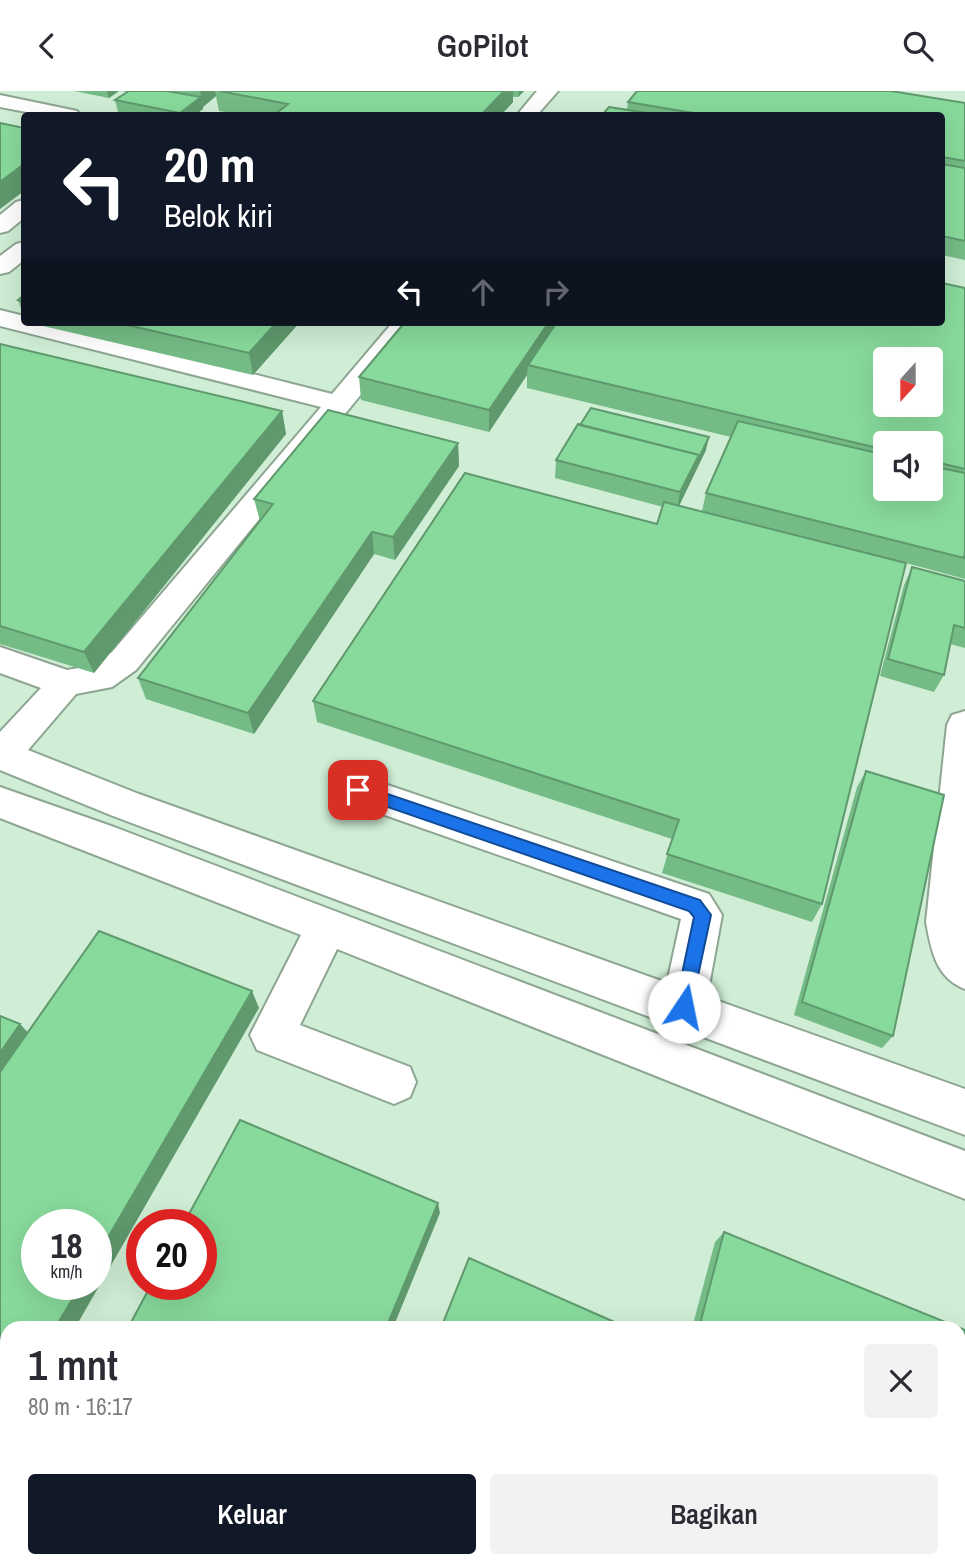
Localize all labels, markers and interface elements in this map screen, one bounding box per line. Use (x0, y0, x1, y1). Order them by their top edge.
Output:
text: GoPilot (437, 24, 528, 67)
icon: back (28, 27, 66, 65)
icon: search (899, 27, 937, 65)
text: 20 m (164, 131, 256, 197)
icon: left (49, 140, 140, 231)
text: Belok kiri (164, 194, 273, 237)
icon: left (391, 273, 429, 311)
icon: ahead (464, 273, 502, 311)
icon: right (537, 273, 575, 311)
north arrow (873, 347, 943, 417)
map controls (873, 347, 943, 501)
button: sound (873, 431, 943, 501)
pin (328, 760, 388, 820)
icon: arrive (339, 771, 377, 809)
position arrow (647, 970, 721, 1044)
speed limit sign: 20 (126, 1209, 217, 1300)
text: 18 (51, 1222, 82, 1269)
text: km/h (51, 1259, 83, 1284)
text: 1 mnt (28, 1337, 118, 1393)
button: close (864, 1344, 938, 1418)
text: 80 m · 16:17 (28, 1391, 133, 1422)
button: Keluar (28, 1474, 476, 1554)
button: Bagikan (490, 1474, 938, 1554)

